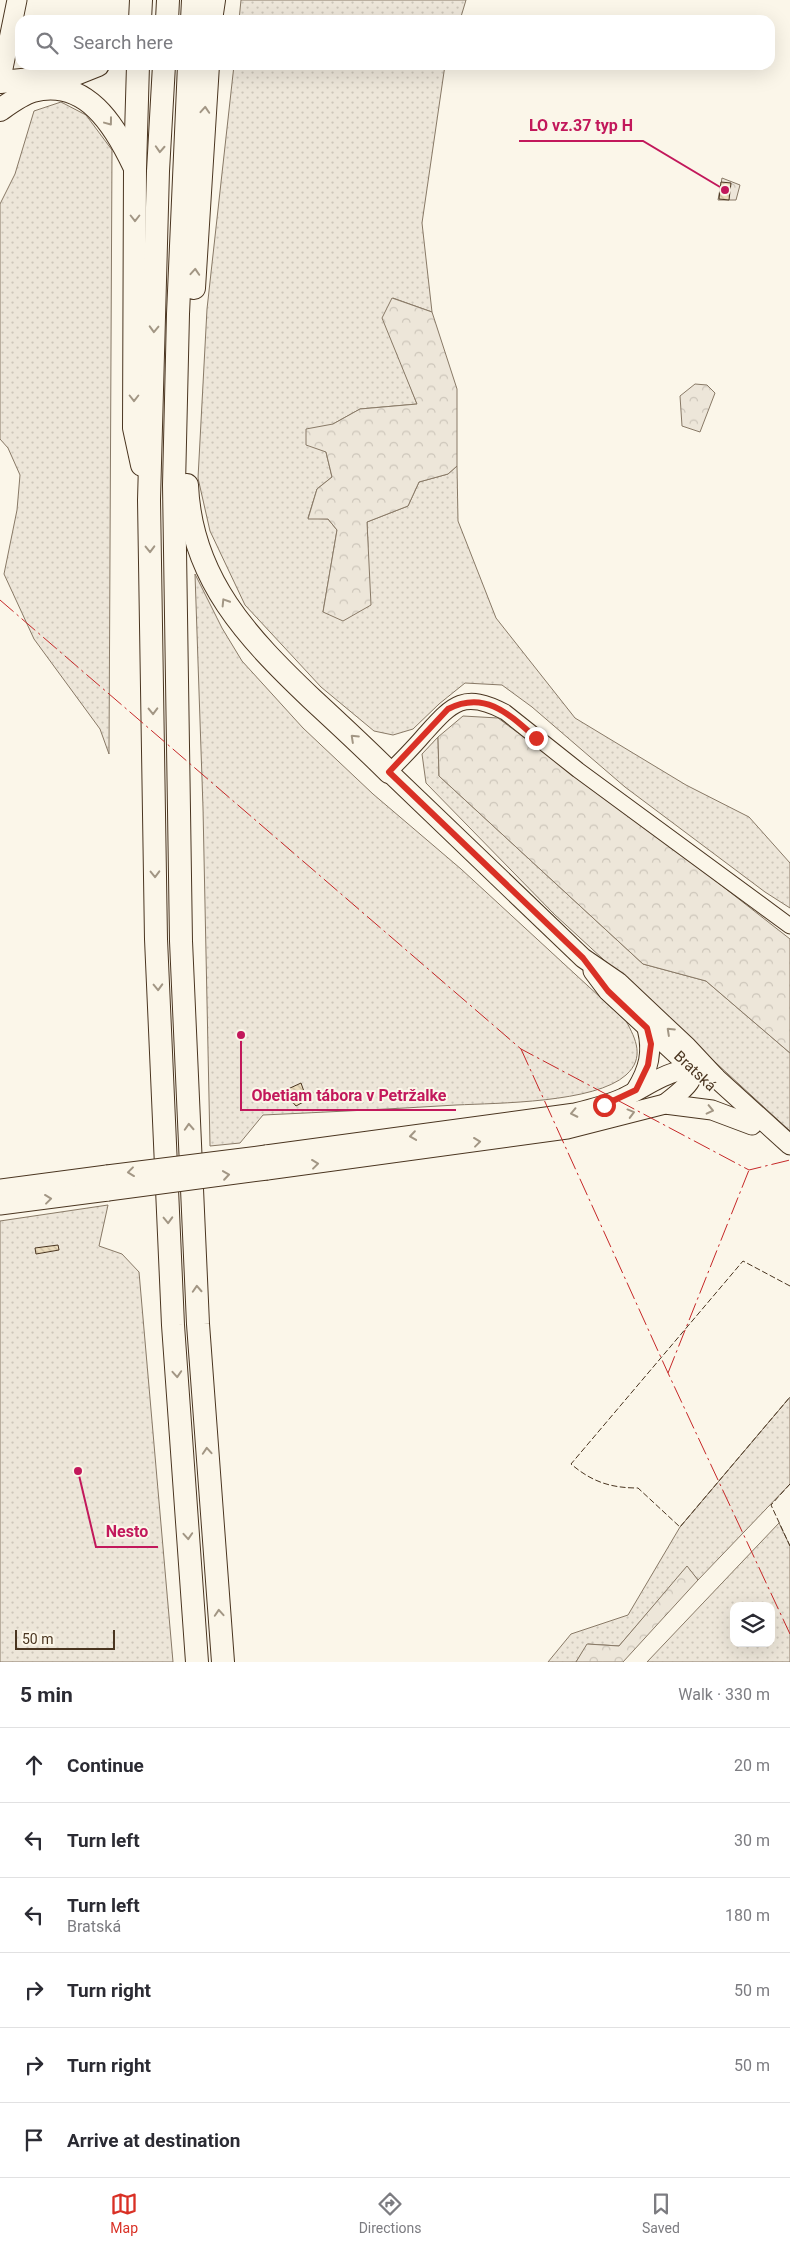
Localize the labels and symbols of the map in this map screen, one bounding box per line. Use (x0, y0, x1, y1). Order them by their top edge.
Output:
one-way arrow (200, 106, 211, 114)
callout: LO vz.37 typ H (519, 110, 643, 141)
one-way arrow (104, 116, 112, 125)
text: LO vz.37 typ H (529, 116, 633, 135)
one-way arrow (154, 145, 165, 153)
one-way arrow (130, 214, 140, 222)
one-way arrow (189, 268, 200, 276)
one-way arrow (149, 325, 159, 333)
one-way arrow (129, 394, 139, 402)
one-way arrow (145, 545, 155, 553)
one-way arrow (222, 598, 231, 608)
one-way arrow (148, 708, 158, 715)
route end (525, 727, 548, 750)
one-way arrow (351, 735, 360, 744)
one-way arrow (150, 870, 160, 878)
one-way arrow (153, 984, 164, 992)
one-way arrow (667, 1028, 676, 1037)
street label: Bratská (670, 1047, 720, 1095)
callout: Obetiam tábora v Petržalke (241, 1079, 456, 1110)
text: Obetiam tábora v Petržalke (251, 1086, 447, 1105)
route start (593, 1094, 616, 1117)
one-way arrow (705, 1104, 714, 1115)
one-way arrow (569, 1107, 578, 1117)
one-way arrow (627, 1109, 635, 1119)
one-way arrow (184, 1123, 195, 1131)
one-way arrow (409, 1130, 417, 1140)
one-way arrow (472, 1138, 481, 1148)
one-way arrow (311, 1159, 320, 1169)
one-way arrow (127, 1166, 135, 1177)
one-way arrow (221, 1171, 230, 1181)
one-way arrow (45, 1194, 53, 1205)
one-way arrow (163, 1216, 174, 1224)
one-way arrow (191, 1285, 202, 1293)
one-way arrow (171, 1370, 182, 1378)
one-way arrow (202, 1447, 213, 1455)
callout: Nesto (96, 1516, 158, 1547)
text: Nesto (106, 1522, 148, 1541)
one-way arrow (183, 1532, 194, 1540)
one-way arrow (214, 1609, 225, 1617)
scale bar (15, 1627, 115, 1650)

